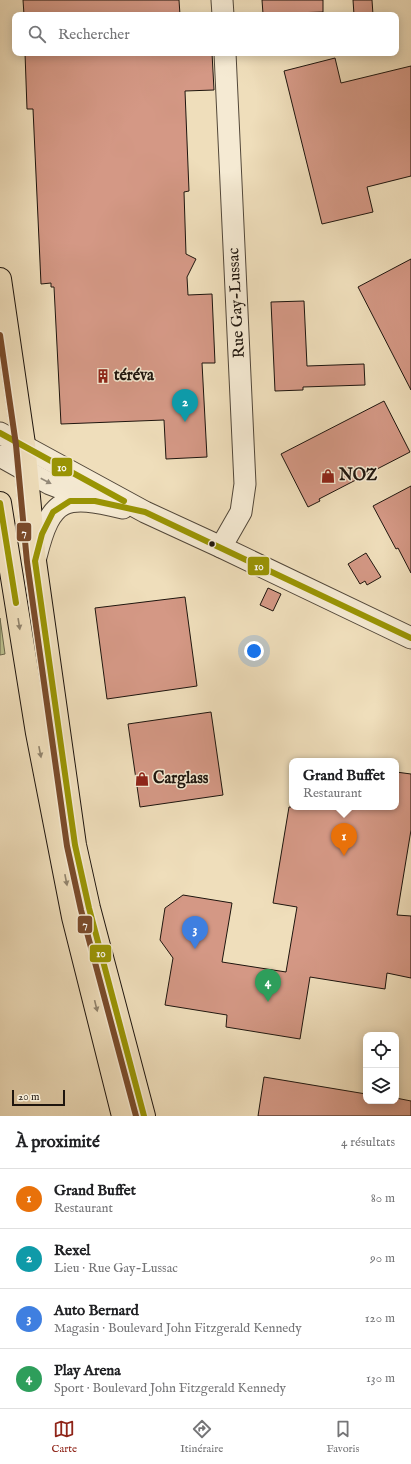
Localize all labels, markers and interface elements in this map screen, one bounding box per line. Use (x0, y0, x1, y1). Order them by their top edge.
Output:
search box (12, 12, 399, 56)
icon: search (26, 23, 48, 45)
text: Rechercher (58, 25, 130, 44)
street label: Rue Gay-Lussac (224, 247, 250, 359)
place label: téréva (113, 366, 155, 386)
building icon: téréva (95, 368, 111, 384)
pin: 2 (172, 389, 198, 422)
line badge: 10 (51, 457, 73, 477)
text: 10 (57, 461, 67, 475)
place label: NOZ (338, 466, 378, 486)
shop icon: NOZ (320, 468, 336, 484)
one-way arrow (40, 478, 52, 485)
line badge: 7 (16, 522, 32, 542)
text: 7 (21, 526, 27, 540)
unlabelled marker (207, 539, 217, 549)
line badge: 10 (247, 556, 270, 576)
text: 10 (254, 560, 264, 574)
one-way arrow (16, 618, 22, 630)
your location (244, 641, 264, 661)
one-way arrow (38, 746, 44, 759)
popup (289, 758, 399, 810)
text: Grand Buffet (303, 766, 385, 785)
place label: Carglass (153, 769, 209, 789)
shop icon: Carglass (134, 771, 150, 787)
text: Restaurant (303, 785, 362, 802)
pin: 1 (331, 823, 357, 856)
one-way arrow (63, 874, 69, 886)
line badge: 7 (77, 915, 93, 934)
pin: 3 (182, 916, 208, 949)
text: 7 (82, 918, 88, 932)
line badge: 10 (89, 944, 112, 963)
text: 10 (96, 947, 106, 961)
pin: 4 (255, 969, 281, 1002)
one-way arrow (93, 1000, 99, 1013)
map controls (363, 1032, 399, 1104)
button: locate (363, 1032, 399, 1068)
button: layers (363, 1068, 399, 1104)
scale bar (12, 1088, 65, 1107)
text: 20 m (18, 1090, 39, 1104)
text: À proximité (16, 1132, 100, 1153)
text: 4 résultats (341, 1134, 395, 1151)
text: Grand Buffet (54, 1181, 136, 1200)
text: 1 (27, 1190, 31, 1207)
text: 80 m (371, 1190, 395, 1207)
text: Restaurant (54, 1200, 113, 1217)
text: Rexel (54, 1241, 90, 1260)
text: 2 (26, 1250, 32, 1267)
text: 90 m (370, 1250, 395, 1267)
text: Lieu · Rue Gay-Lussac (54, 1260, 178, 1277)
text: Auto Bernard (54, 1301, 139, 1320)
text: 3 (27, 1310, 31, 1327)
text: 120 m (365, 1310, 395, 1327)
text: Magasin · Boulevard John Fitzgerald Kennedy (54, 1320, 302, 1337)
text: Play Arena (54, 1361, 121, 1380)
text: 4 (26, 1370, 32, 1387)
text: 130 m (366, 1370, 395, 1387)
text: Sport · Boulevard John Fitzgerald Kennedy (54, 1380, 286, 1397)
tab: Carte (52, 1418, 77, 1456)
tab: Itinéraire (180, 1418, 223, 1456)
tab: Favoris (326, 1418, 359, 1456)

